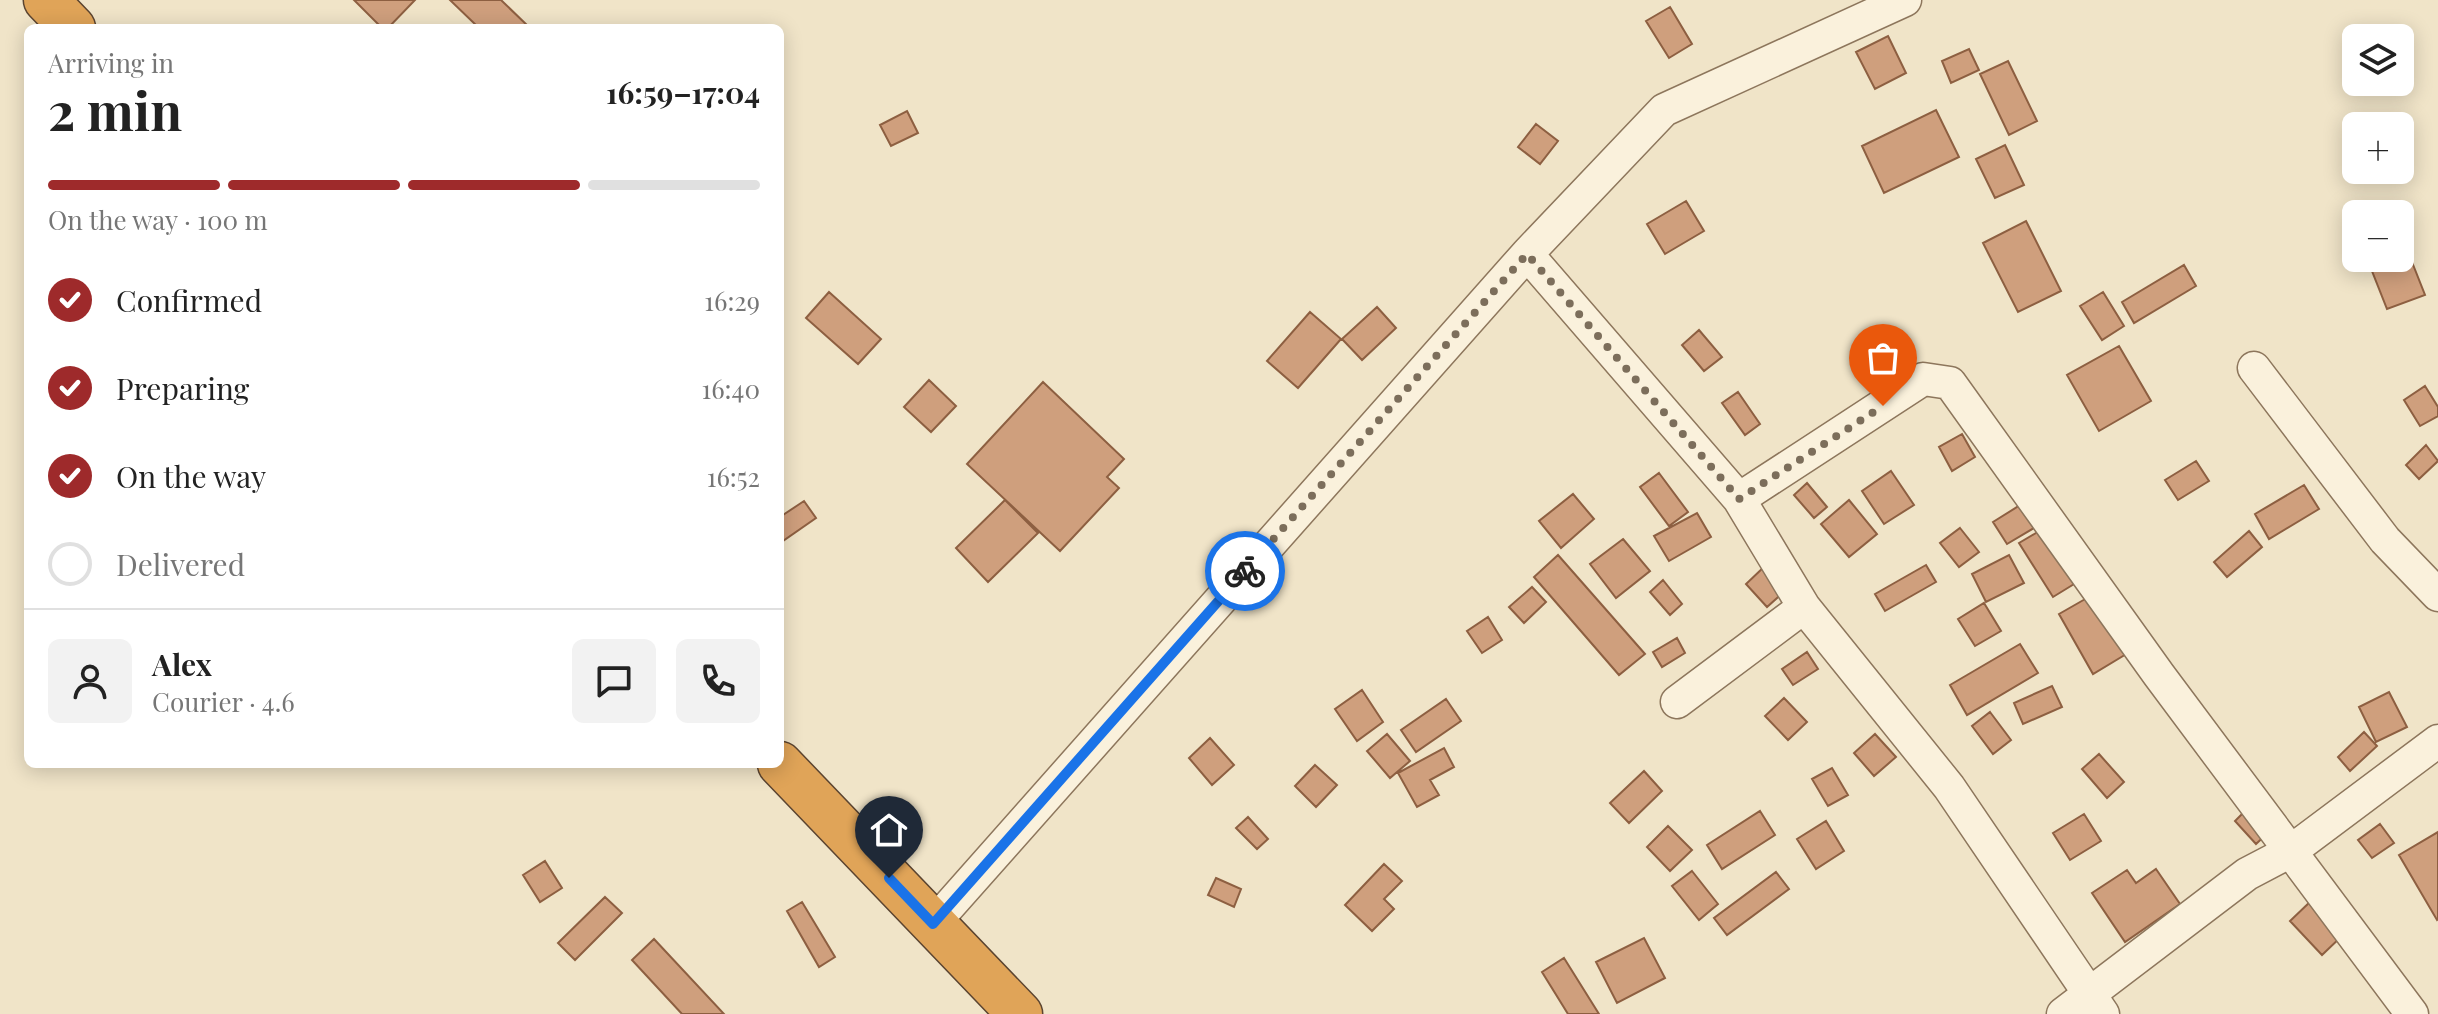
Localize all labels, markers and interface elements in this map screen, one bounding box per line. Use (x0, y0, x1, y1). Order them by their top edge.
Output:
map controls (2342, 24, 2414, 272)
button: layers (2342, 24, 2414, 96)
text: Arriving in (48, 45, 174, 80)
text: 16:59–17:04 (606, 72, 760, 112)
text: 2 min (48, 75, 182, 144)
button: + (2342, 112, 2414, 184)
button: − (2342, 200, 2414, 272)
text: On the way · 100 m (48, 202, 268, 237)
icon: check (48, 278, 92, 322)
text: Confirmed (116, 280, 262, 320)
text: 16:29 (704, 283, 760, 318)
pin (1849, 324, 1917, 406)
icon: bag (1861, 336, 1905, 380)
icon: check (48, 366, 92, 410)
text: Preparing (116, 368, 249, 408)
text: 16:40 (702, 371, 760, 406)
icon: check (48, 454, 92, 498)
text: On the way (116, 456, 266, 496)
text: 16:52 (707, 459, 760, 494)
courier (1205, 531, 1285, 611)
text: Delivered (116, 544, 245, 584)
icon: bike (1223, 549, 1267, 593)
button: person (48, 639, 132, 723)
button: chat (572, 639, 656, 723)
button: phone (676, 639, 760, 723)
text: Alex (152, 644, 212, 684)
text: Courier · 4.6 (152, 684, 295, 719)
pin (855, 796, 923, 878)
icon: home (867, 808, 911, 852)

